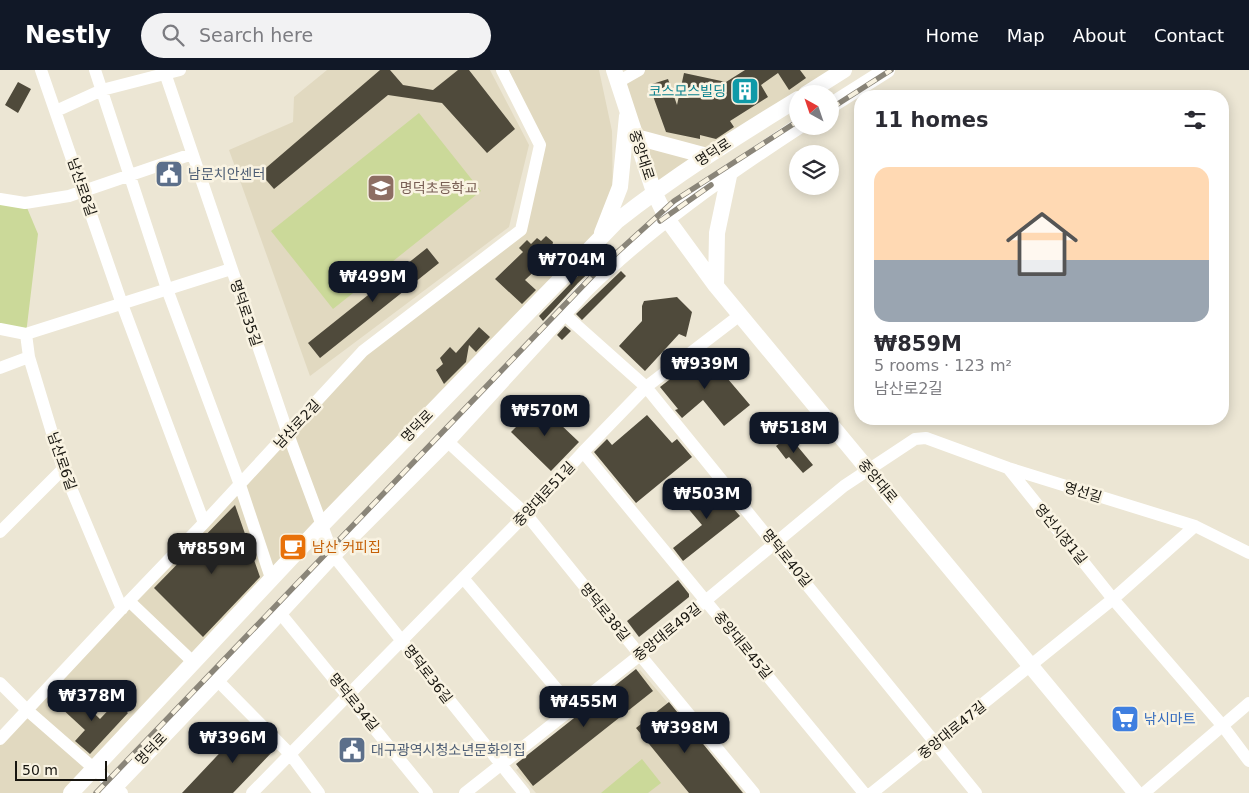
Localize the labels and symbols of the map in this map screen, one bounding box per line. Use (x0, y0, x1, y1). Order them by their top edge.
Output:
building icon: 코스모스빌딩 (730, 76, 760, 106)
place label: 코스모스빌딩 (649, 83, 726, 99)
north arrow (789, 85, 839, 135)
street label: 중앙대로 (626, 128, 658, 182)
street label: 명덕로 (692, 135, 734, 169)
street label: 남산로8길 (65, 156, 99, 218)
public building icon: 남문치안센터 (154, 159, 184, 189)
place label: 남문치안센터 (188, 166, 265, 182)
school or university icon: 명덕초등학교 (366, 173, 396, 203)
place label: 명덕초등학교 (400, 180, 477, 196)
pin: ₩704M (537, 244, 607, 286)
pin: ₩499M (338, 260, 408, 303)
street label: 명덕로35길 (227, 278, 265, 348)
pin: ₩939M (670, 348, 740, 390)
pin: ₩570M (510, 394, 580, 437)
street label: 남산로2길 (271, 396, 323, 452)
street label: 명덕로 (398, 406, 436, 445)
pin: ₩518M (759, 412, 829, 454)
street label: 남산로6길 (45, 430, 79, 492)
street label: 중앙대로 (855, 456, 901, 506)
street label: 중앙대로51길 (510, 458, 578, 530)
pin: ₩503M (672, 478, 742, 520)
street label: 영선길 (1062, 479, 1104, 505)
street label: 영선시장1길 (1032, 500, 1090, 568)
street label: 명덕로40길 (759, 526, 815, 590)
pin: ₩859M (177, 532, 247, 575)
cafe icon: 남산 커피집 (278, 532, 308, 562)
place label: 남산 커피집 (312, 539, 381, 555)
street label: 명덕로38길 (577, 580, 633, 644)
street label: 중앙대로49길 (630, 600, 704, 664)
street label: 중앙대로45길 (711, 608, 775, 682)
street label: 명덕로36길 (400, 642, 456, 706)
street label: 명덕로34길 (326, 670, 382, 734)
pin: ₩378M (57, 680, 127, 722)
pin: ₩455M (549, 686, 619, 728)
street label: 중앙대로47길 (915, 698, 989, 762)
supermarket icon: 낚시마트 (1110, 704, 1140, 734)
place label: 낚시마트 (1144, 711, 1196, 727)
pin: ₩398M (650, 712, 720, 754)
pin: ₩396M (198, 722, 268, 764)
street label: 명덕로 (132, 729, 170, 768)
public building icon: 대구광역시청소년문화의집 (337, 735, 367, 765)
place label: 대구광역시청소년문화의집 (371, 742, 526, 758)
scale bar (15, 758, 108, 781)

